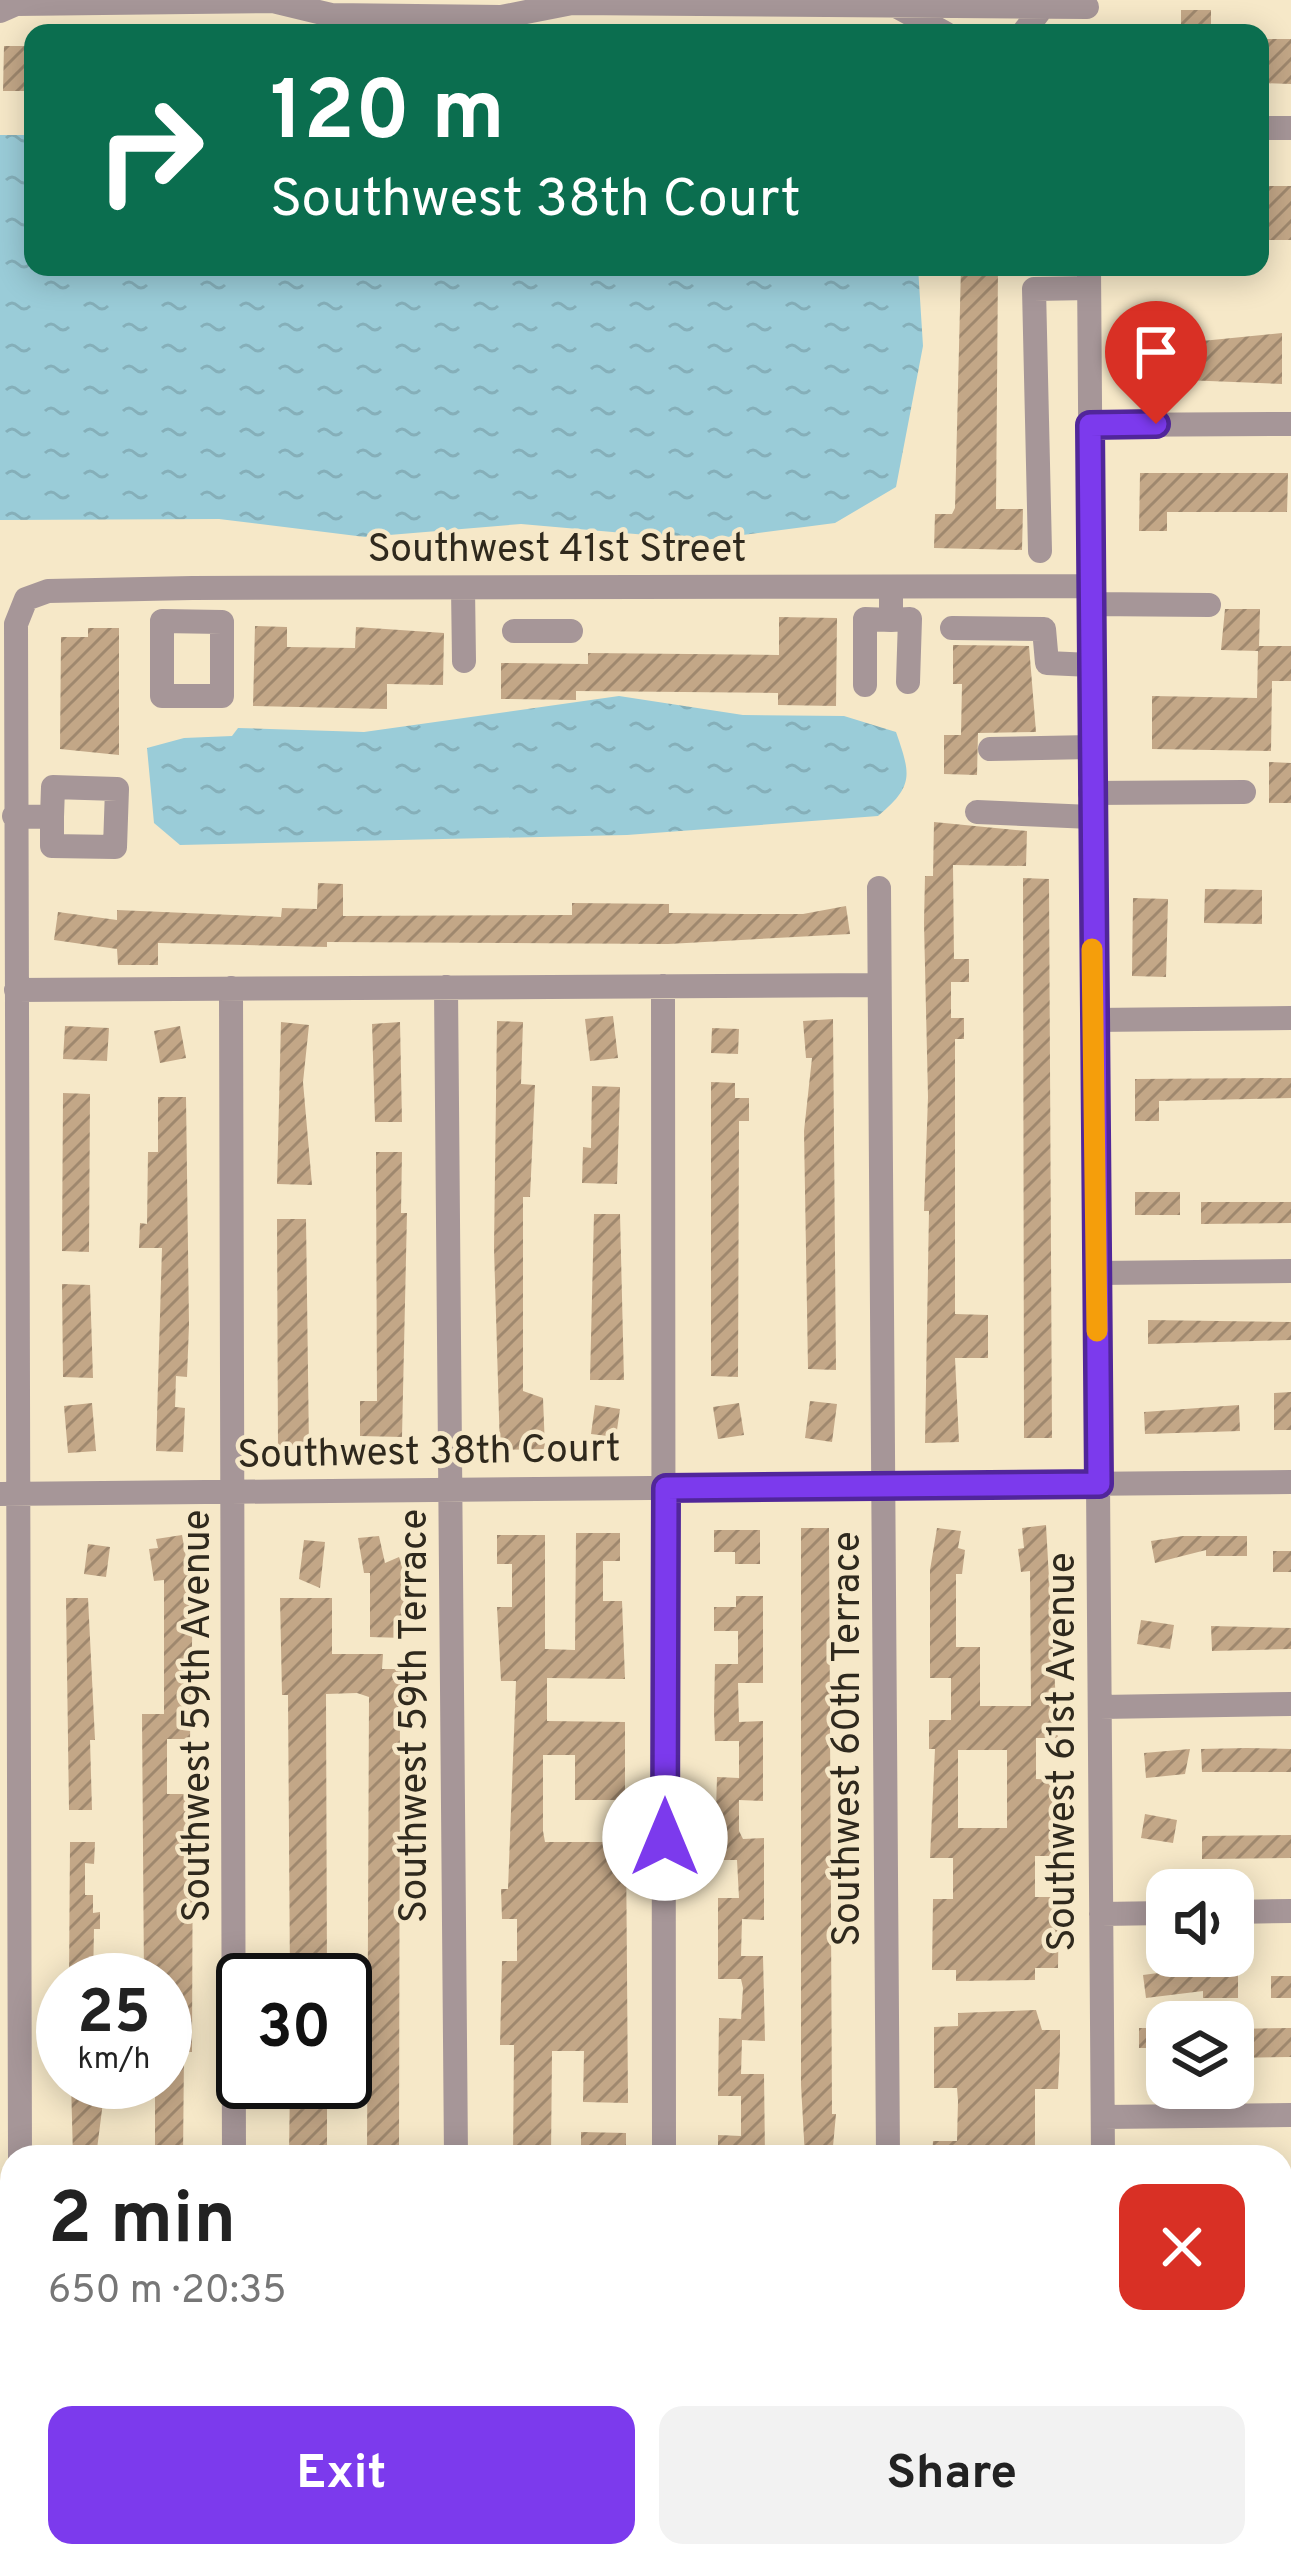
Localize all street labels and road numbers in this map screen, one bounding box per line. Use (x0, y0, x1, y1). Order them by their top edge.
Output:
street label: Southwest 41st Street (368, 527, 746, 576)
street label: Southwest 38th Court (237, 1426, 621, 1482)
street label: Southwest 59th Terrace (392, 1509, 441, 1923)
street label: Southwest 59th Avenue (175, 1510, 224, 1922)
street label: Southwest 60th Terrace (825, 1531, 874, 1947)
street label: Southwest 61st Avenue (1040, 1552, 1089, 1952)

